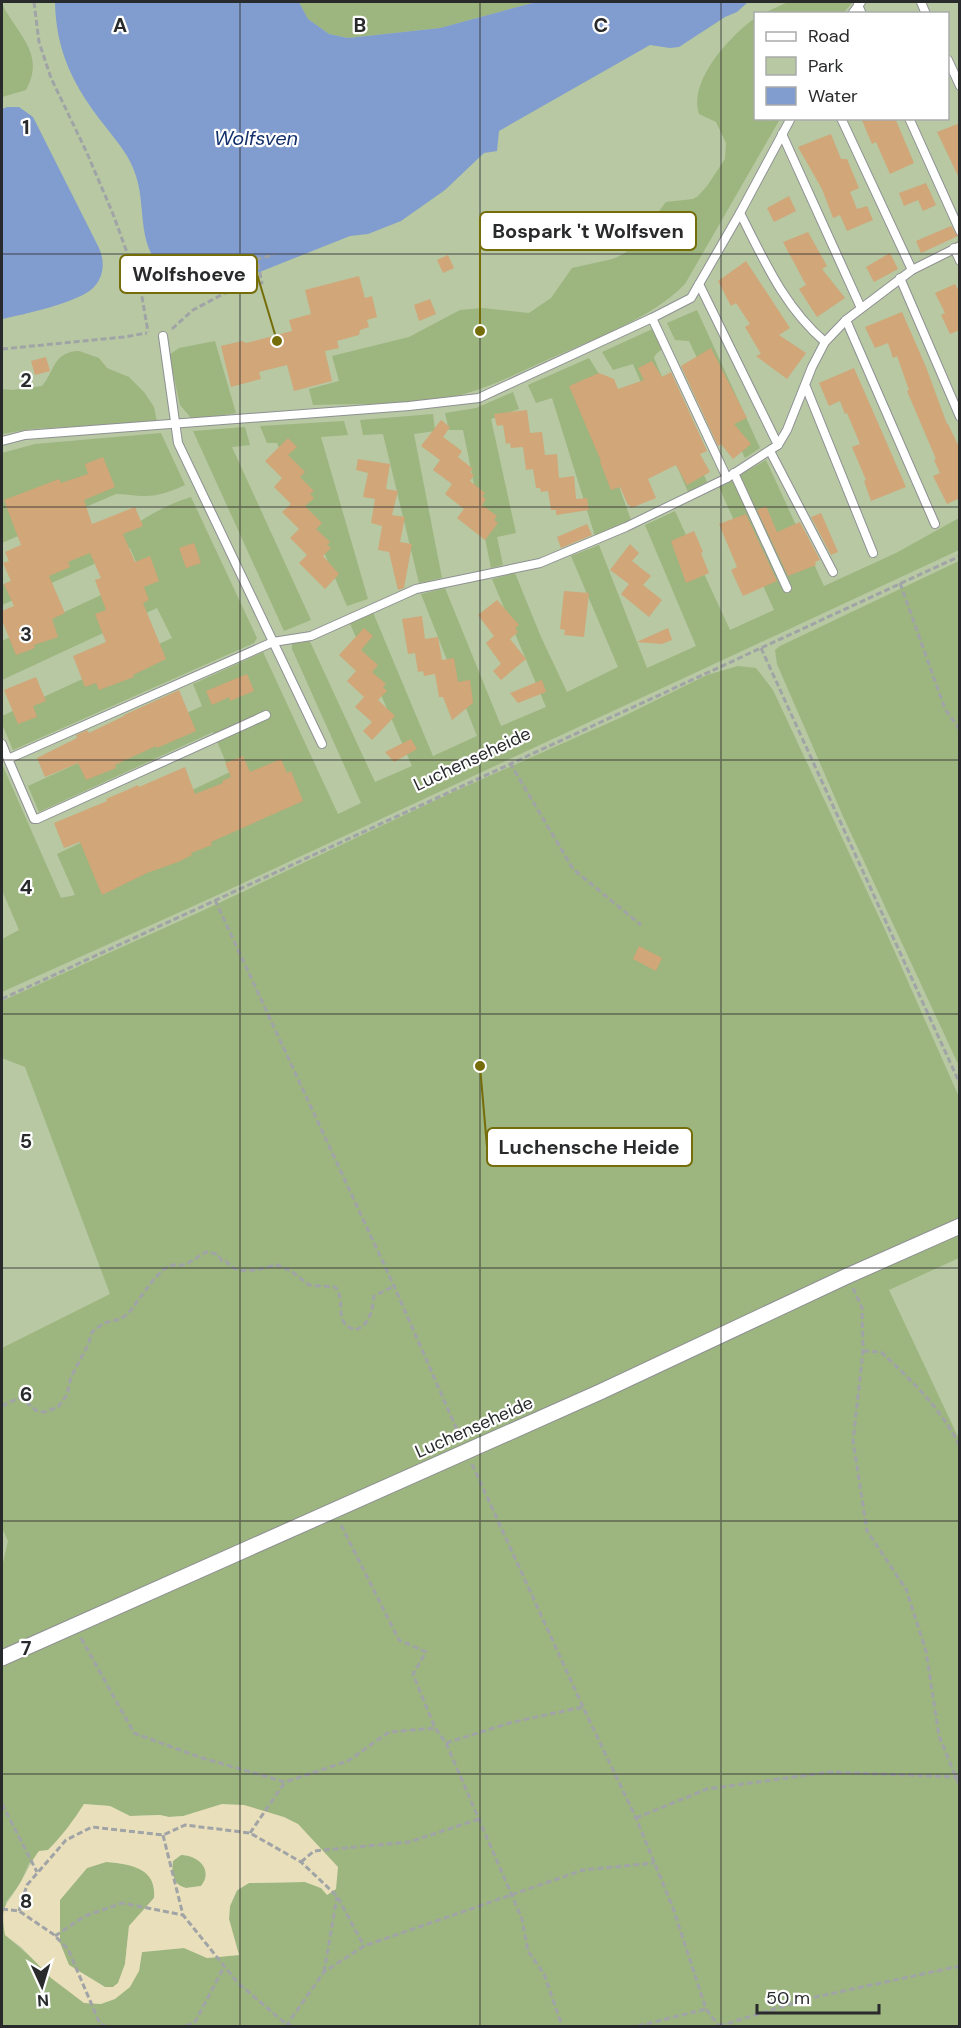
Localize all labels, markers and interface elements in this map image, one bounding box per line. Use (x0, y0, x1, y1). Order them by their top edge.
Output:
text: A (113, 12, 127, 38)
text: B (354, 12, 366, 38)
text: C (594, 12, 608, 38)
legend (754, 12, 949, 120)
text: Road (808, 24, 850, 48)
text: Park (808, 54, 844, 78)
text: Water (808, 84, 858, 108)
text: 1 (22, 114, 30, 140)
water label: Wolfsven (214, 125, 298, 151)
callout: Bospark 't Wolfsven (480, 212, 696, 250)
text: Bospark 't Wolfsven (492, 218, 684, 244)
callout: Wolfshoeve (120, 255, 257, 293)
text: Wolfshoeve (132, 261, 246, 287)
text: 2 (20, 367, 32, 393)
text: 3 (20, 621, 32, 647)
street label: Luchenseheide (410, 721, 534, 797)
text: 4 (20, 874, 33, 900)
text: 5 (20, 1128, 32, 1154)
callout: Luchensche Heide (487, 1128, 692, 1166)
text: Luchensche Heide (498, 1134, 680, 1160)
text: 6 (20, 1381, 32, 1407)
street label: Luchenseheide (411, 1390, 537, 1464)
text: 7 (21, 1635, 32, 1661)
text: 8 (20, 1888, 32, 1914)
north arrow (12, 1956, 72, 2016)
scale bar (757, 1977, 878, 2015)
text: 50 m (766, 1986, 810, 2010)
text: N (36, 1990, 50, 2011)

